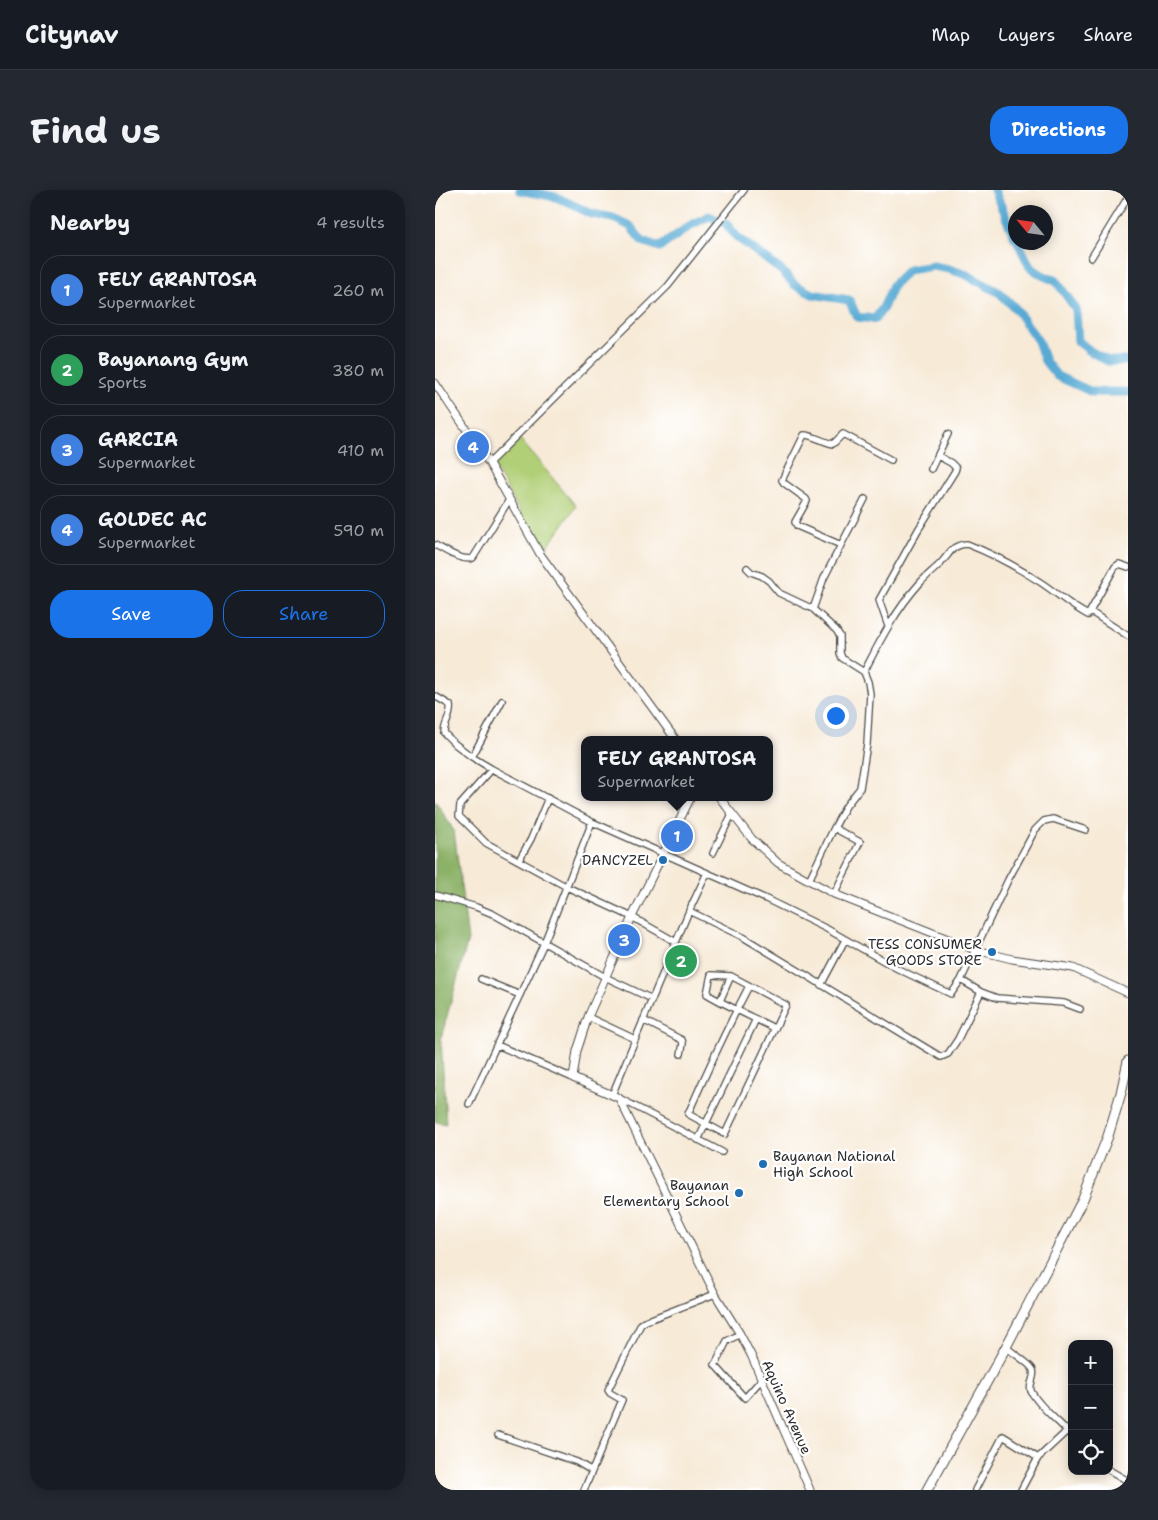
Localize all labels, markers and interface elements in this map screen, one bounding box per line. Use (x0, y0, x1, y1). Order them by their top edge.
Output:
text: Citynav (25, 19, 119, 51)
text: Map (932, 23, 970, 47)
text: Layers (998, 23, 1055, 47)
text: Share (1083, 23, 1133, 47)
button: Directions (990, 106, 1128, 154)
text: Find us (30, 107, 161, 154)
north arrow (1008, 205, 1053, 250)
text: Nearby (50, 209, 130, 237)
text: 4 results (316, 212, 385, 233)
text: FELY GRANTOSA (98, 267, 257, 292)
text: 1 (63, 280, 71, 301)
text: 260 m (332, 280, 384, 301)
text: Supermarket (98, 292, 195, 313)
text: Bayanang Gym (98, 347, 248, 372)
text: 2 (61, 360, 73, 381)
text: 380 m (332, 360, 384, 381)
text: Sports (98, 372, 147, 393)
text: GARCIA (98, 427, 178, 452)
pin: 4 (457, 428, 489, 466)
text: 3 (61, 440, 73, 461)
text: 410 m (337, 440, 384, 461)
text: Supermarket (98, 452, 195, 473)
text: GOLDEC AC (98, 507, 207, 532)
text: 4 (61, 520, 73, 541)
text: 590 m (334, 520, 384, 541)
text: Supermarket (98, 532, 195, 553)
button: Save (50, 590, 213, 638)
button: Share (223, 590, 385, 638)
your location (823, 703, 849, 729)
popup (581, 736, 773, 801)
text: FELY GRANTOSA (598, 746, 756, 771)
text: Supermarket (598, 771, 695, 792)
pin: 1 (661, 817, 693, 855)
place label: DANCYZEL (582, 851, 653, 869)
marker: DANCYZEL (657, 854, 669, 866)
pin: 3 (608, 921, 640, 959)
place label: TESS CONSUMER GOODS STORE (868, 935, 982, 969)
pin: 2 (665, 942, 697, 980)
marker: TESS CONSUMER GOODS STORE (986, 946, 998, 958)
place label: Bayanan National High School (773, 1147, 896, 1181)
marker: Bayanan National High School (757, 1158, 769, 1170)
place label: Bayanan Elementary School (603, 1176, 730, 1210)
marker: Bayanan Elementary School (733, 1187, 745, 1199)
map controls (1068, 1340, 1113, 1475)
button: + (1068, 1340, 1113, 1385)
street label: Aquino Avenue (758, 1357, 816, 1457)
button: − (1068, 1385, 1113, 1430)
button: locate (1068, 1430, 1113, 1475)

